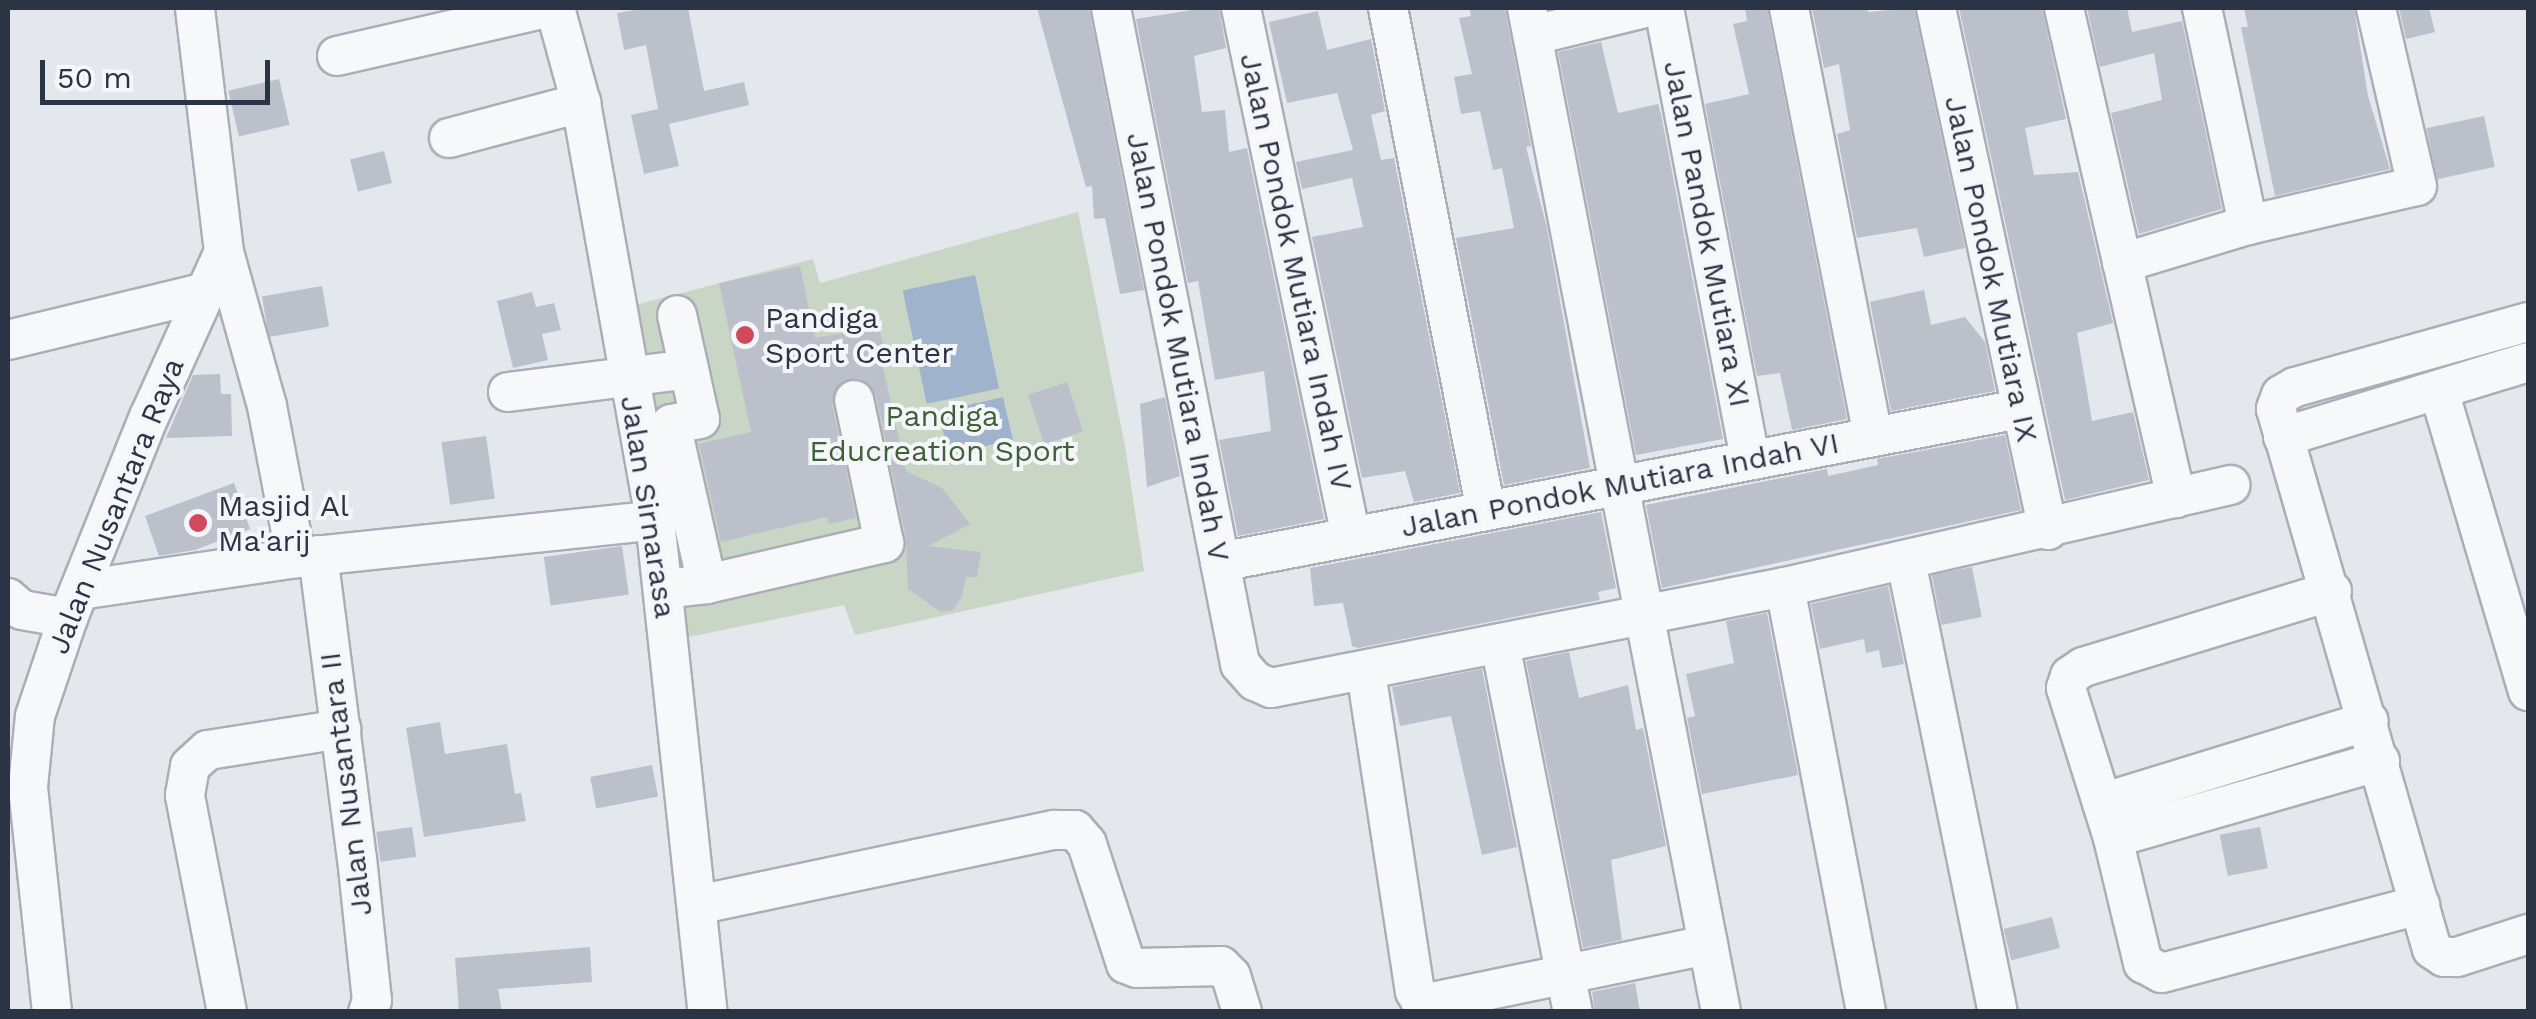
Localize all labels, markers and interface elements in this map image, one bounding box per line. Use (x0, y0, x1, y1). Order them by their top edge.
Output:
scale bar (45, 40, 275, 102)
street label: Jalan Pondok Mutiara Indah IV (1232, 49, 1360, 495)
street label: Jalan Pandok Mutiara XI (1656, 57, 1758, 411)
text: 50 m (57, 60, 132, 95)
street label: Jalan Pondok Mutiara IX (1937, 92, 2045, 446)
street label: Jalan Pondok Mutiara Indah V (1118, 128, 1238, 566)
place label: Pandiga Sport Center (765, 300, 953, 370)
marker: Pandiga Sport Center (734, 324, 756, 346)
street label: Jalan Nusantara Raya (40, 353, 192, 659)
street label: Jalan Sirnarasa (613, 393, 683, 621)
park label: Pandiga Educreation Sport (809, 398, 1075, 468)
street label: Jalan Pondok Mutiara Indah VI (1397, 425, 1843, 545)
place label: Masjid Al Ma'arij (218, 488, 350, 558)
marker: Masjid Al Ma'arij (187, 512, 209, 534)
street label: Jalan Nusantara II (312, 650, 380, 918)

